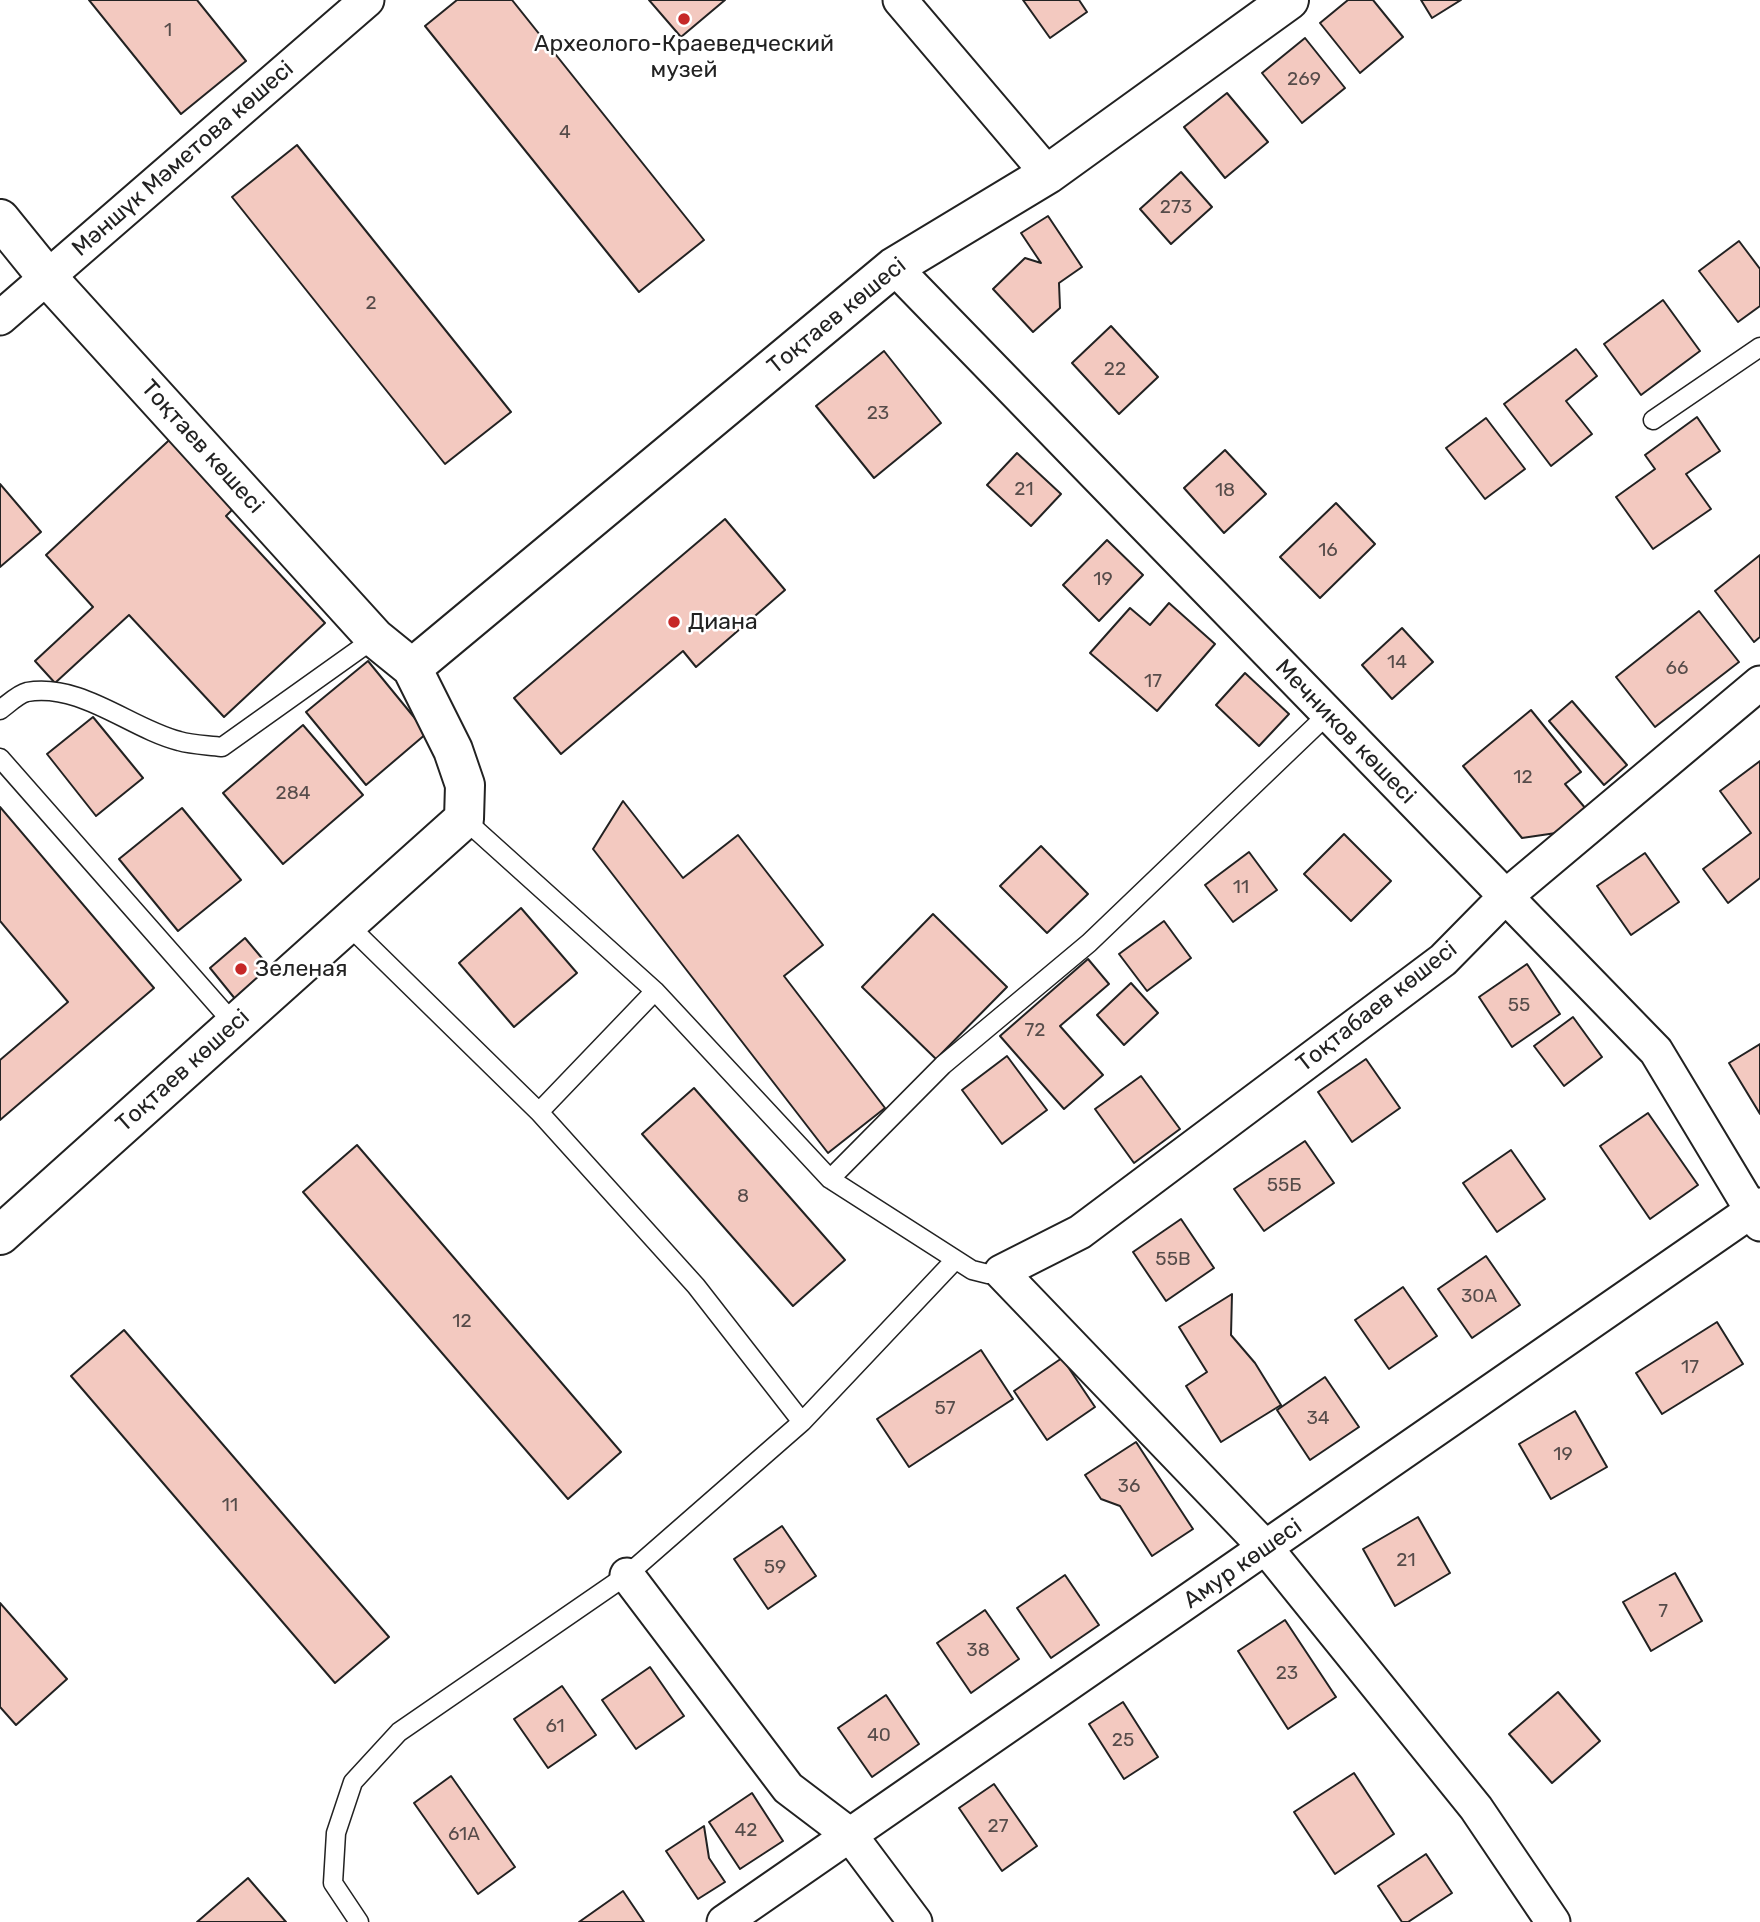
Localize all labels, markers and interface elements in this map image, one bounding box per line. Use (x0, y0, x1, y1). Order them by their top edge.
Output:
marker: Археолого-Краеведческий музей (676, 11, 692, 27)
house number: 1 (164, 20, 172, 42)
place label: Археолого-Краеведческий музей (534, 30, 834, 84)
street label: Мәншүк Мәметова көшесі (67, 55, 299, 263)
house number: 269 (1287, 69, 1321, 91)
house number: 4 (559, 122, 571, 144)
house number: 273 (1160, 197, 1192, 219)
street label: Тоқтаев көшесі (762, 252, 912, 380)
house number: 2 (365, 293, 377, 315)
house number: 22 (1104, 359, 1126, 381)
street label: Тоқтаев көшесі (135, 375, 269, 519)
house number: 23 (867, 403, 889, 425)
house number: 21 (1014, 479, 1034, 501)
house number: 18 (1215, 480, 1235, 502)
house number: 16 (1318, 540, 1338, 562)
house number: 19 (1093, 569, 1113, 591)
place label: Диана (688, 608, 758, 636)
marker: Диана (666, 614, 682, 630)
house number: 14 (1387, 652, 1407, 674)
street label: Мечников көшесі (1269, 654, 1421, 810)
house number: 66 (1666, 658, 1688, 680)
house number: 17 (1144, 671, 1162, 693)
house number: 12 (1513, 767, 1533, 789)
house number: 284 (275, 783, 311, 805)
house number: 11 (1233, 877, 1249, 899)
street label: Тоқтабаев көшесі (1291, 936, 1463, 1078)
place label: Зеленая (255, 955, 348, 983)
marker: Зеленая (233, 961, 249, 977)
house number: 55 (1508, 995, 1530, 1017)
street label: Тоқтаев көшесі (111, 1004, 255, 1138)
house number: 72 (1025, 1020, 1045, 1042)
house number: 55Б (1267, 1175, 1301, 1197)
house number: 8 (737, 1186, 749, 1208)
house number: 55В (1155, 1249, 1191, 1271)
house number: 30А (1461, 1286, 1497, 1308)
house number: 12 (452, 1311, 472, 1333)
house number: 17 (1681, 1357, 1699, 1379)
house number: 57 (934, 1398, 956, 1420)
house number: 34 (1306, 1408, 1330, 1430)
house number: 19 (1553, 1444, 1573, 1466)
house number: 36 (1118, 1476, 1140, 1498)
house number: 11 (222, 1495, 238, 1517)
street label: Амур көшесі (1179, 1513, 1307, 1615)
house number: 21 (1396, 1550, 1416, 1572)
house number: 59 (764, 1557, 786, 1579)
house number: 7 (1658, 1601, 1668, 1623)
house number: 38 (966, 1640, 990, 1662)
house number: 23 (1276, 1663, 1298, 1685)
house number: 61 (545, 1716, 565, 1738)
house number: 40 (867, 1725, 891, 1747)
house number: 25 (1112, 1730, 1134, 1752)
house number: 27 (988, 1816, 1008, 1838)
house number: 42 (735, 1820, 757, 1842)
house number: 61А (448, 1824, 480, 1846)

